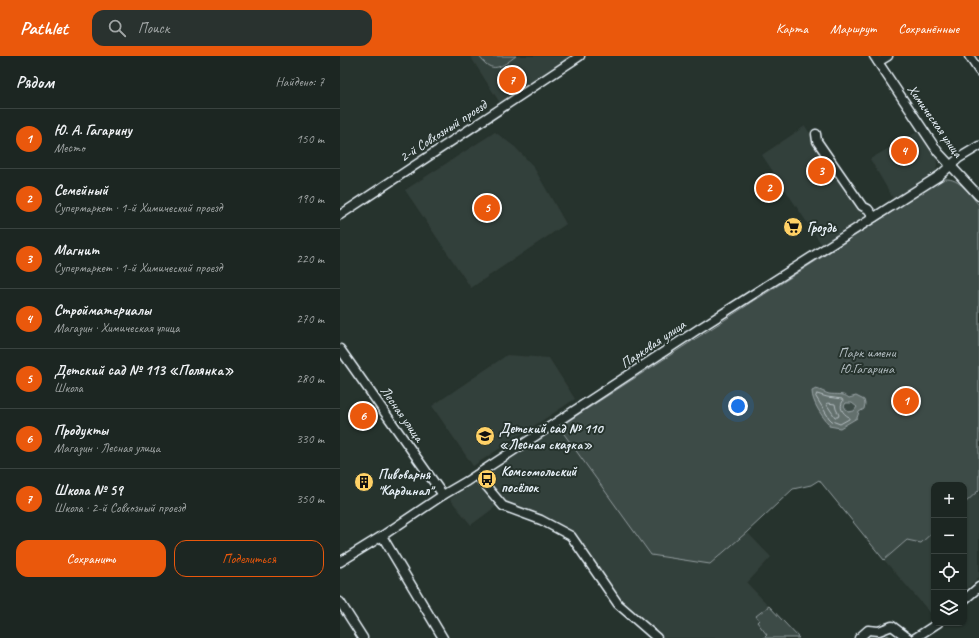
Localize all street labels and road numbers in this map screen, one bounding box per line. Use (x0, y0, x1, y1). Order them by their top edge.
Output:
street label: Химическая улица (904, 81, 967, 162)
street label: 2-й Совхозный проезд (396, 95, 492, 166)
street label: Парковая улица (617, 316, 689, 372)
street label: Лесная улица (377, 383, 428, 446)

